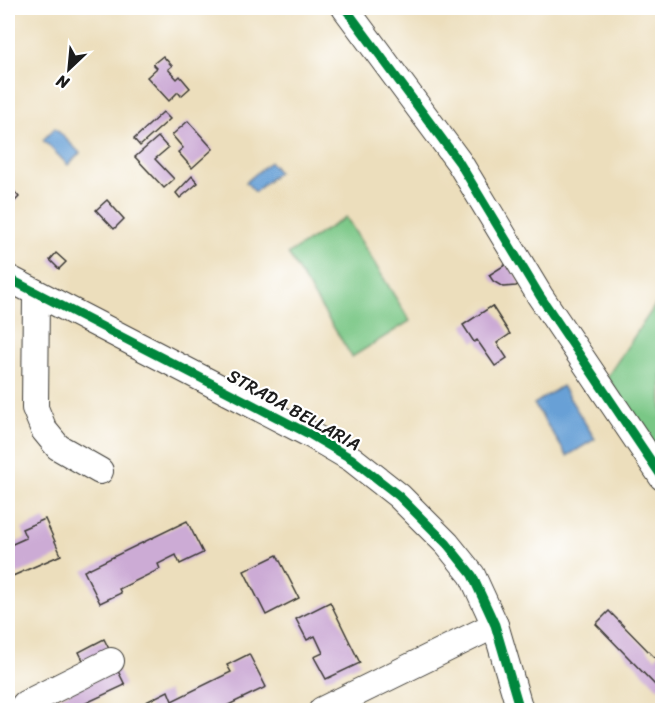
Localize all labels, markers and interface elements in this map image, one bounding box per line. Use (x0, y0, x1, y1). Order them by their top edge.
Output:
north arrow (39, 39, 99, 99)
text: N (50, 66, 75, 98)
street label: STRADA BELLARIA (221, 360, 367, 460)

